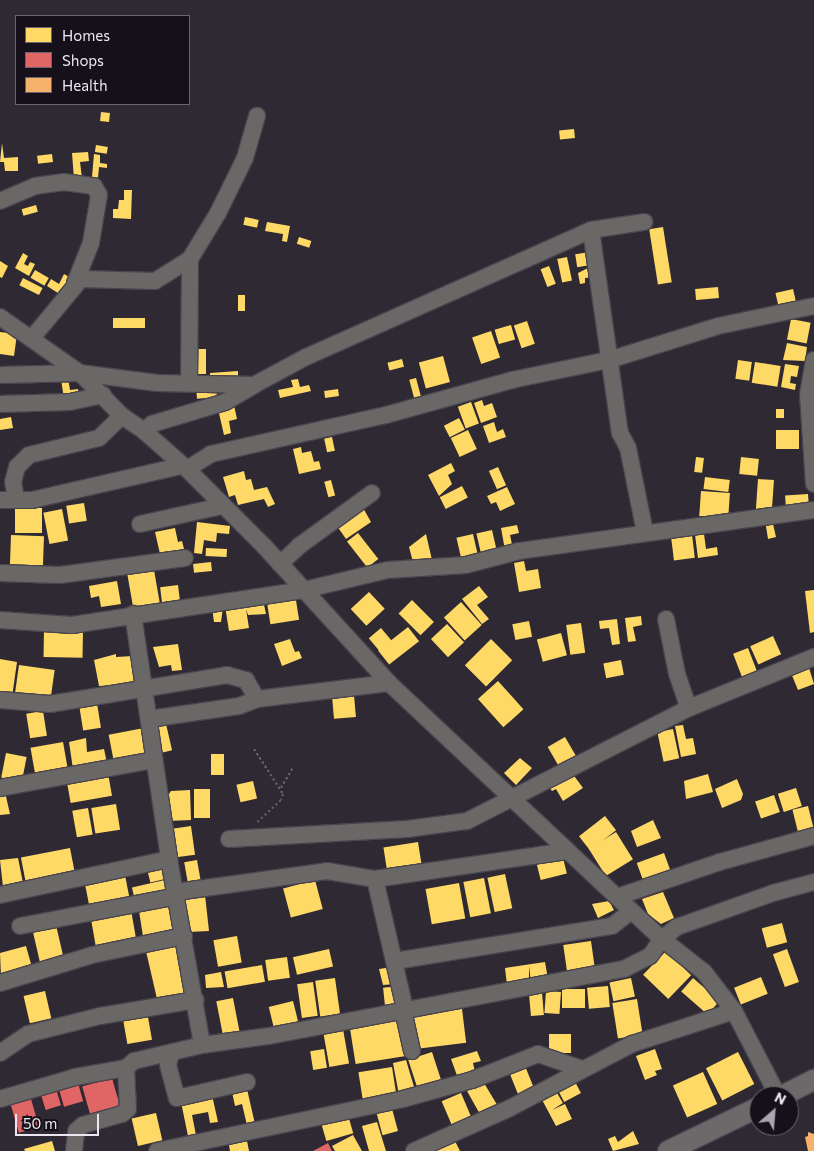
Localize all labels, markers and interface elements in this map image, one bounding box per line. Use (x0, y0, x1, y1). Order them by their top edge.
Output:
legend (15, 15, 190, 105)
text: Homes (62, 26, 110, 44)
text: Shops (62, 51, 104, 69)
text: Health (62, 76, 108, 94)
north arrow (749, 1086, 799, 1136)
text: N (772, 1088, 789, 1108)
scale bar (18, 1104, 101, 1136)
text: 50 m (23, 1114, 57, 1132)

